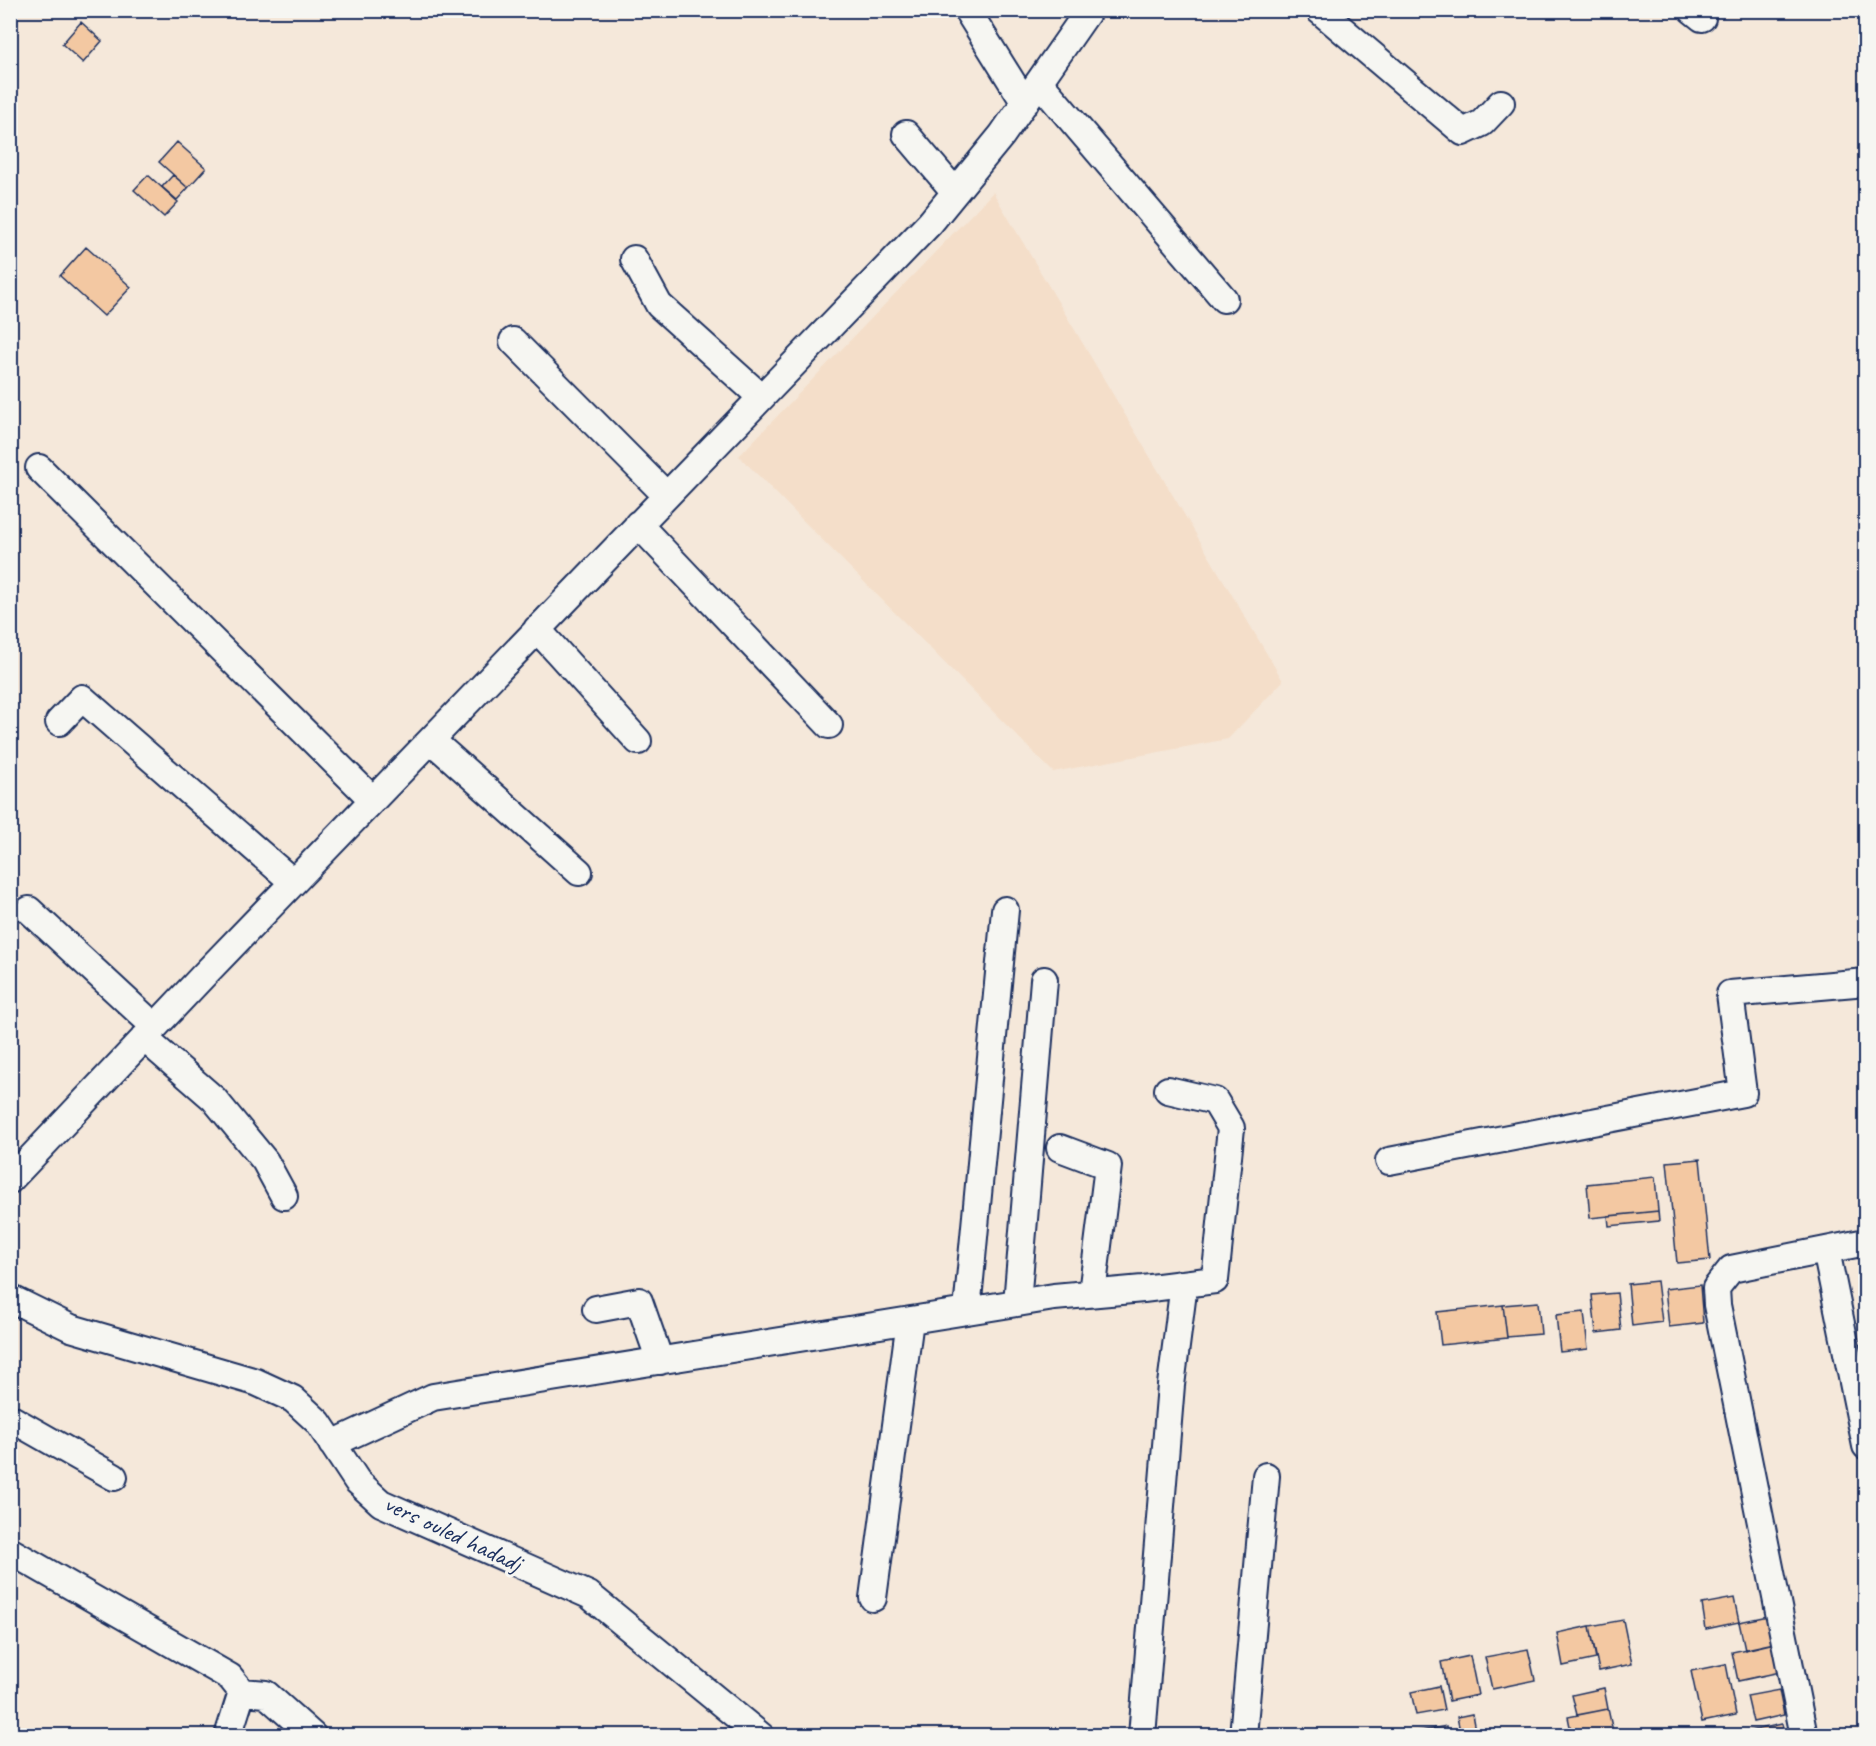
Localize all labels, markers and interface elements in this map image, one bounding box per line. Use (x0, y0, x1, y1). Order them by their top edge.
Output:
street label: vers ouled hadadj (379, 1487, 530, 1580)

